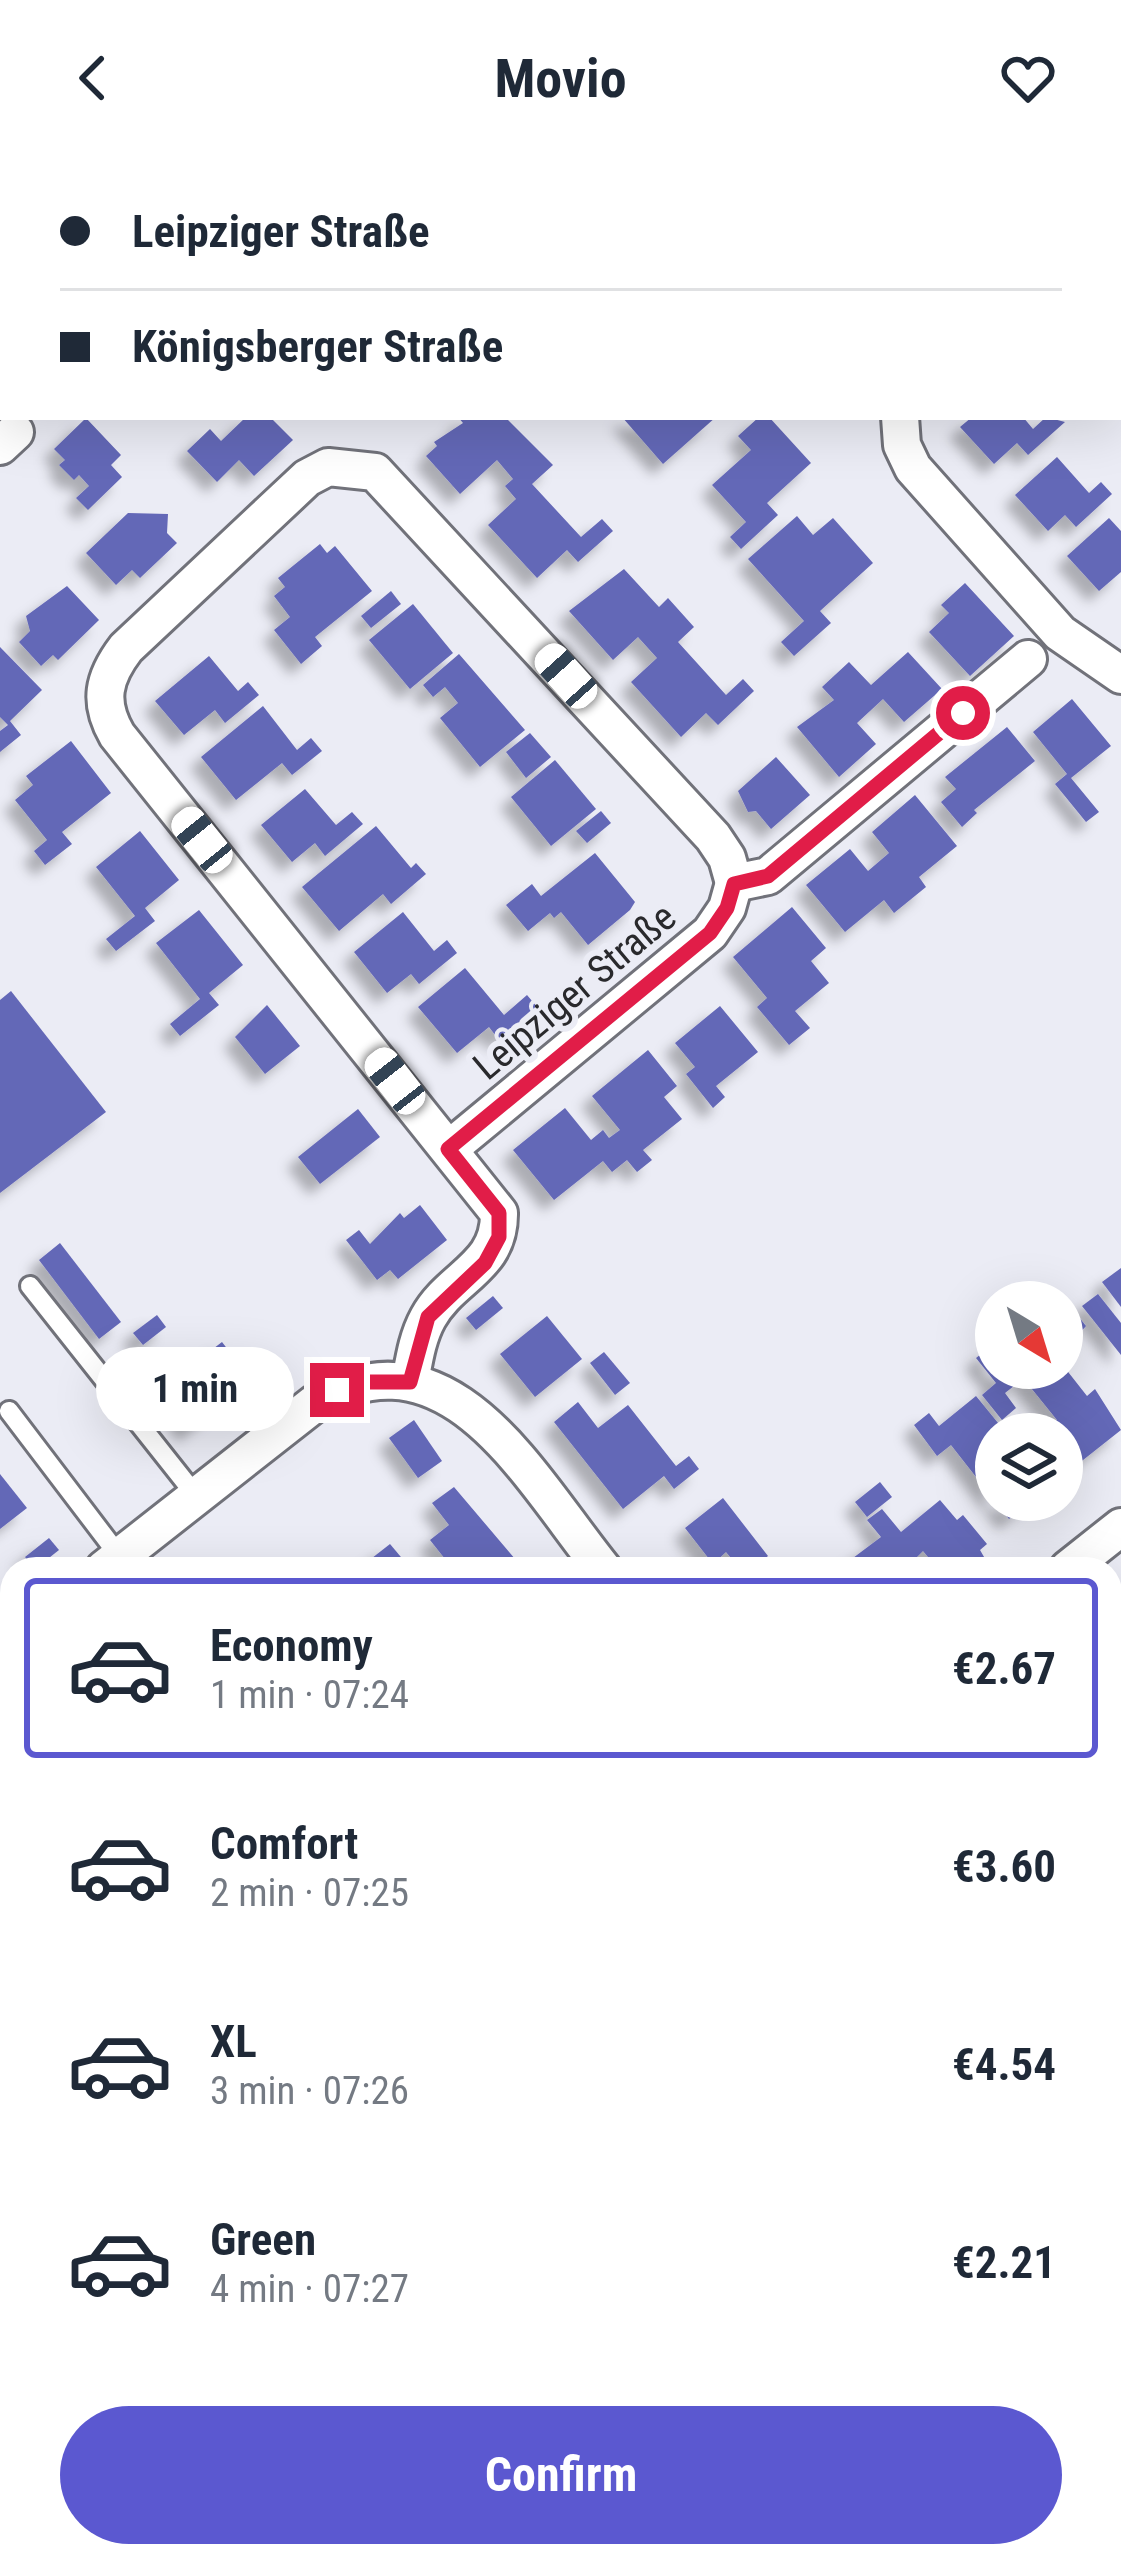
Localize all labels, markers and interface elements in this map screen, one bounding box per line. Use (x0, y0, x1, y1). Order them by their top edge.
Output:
icon: back (60, 45, 126, 111)
icon: heart (995, 45, 1061, 111)
text: Movio (494, 47, 627, 110)
text: Leipziger Straße (132, 205, 430, 258)
text: Königsberger Straße (132, 320, 503, 373)
car (529, 637, 603, 715)
route start (936, 686, 990, 740)
car (165, 801, 239, 879)
street label: Leipziger Straße (464, 894, 685, 1090)
car (359, 1042, 431, 1120)
north arrow (975, 1281, 1083, 1389)
map controls (975, 1281, 1083, 1521)
callout: 1 min (97, 1348, 295, 1432)
route end (310, 1363, 364, 1417)
text: 1 min (152, 1366, 238, 1412)
button: layers (975, 1413, 1083, 1521)
icon: car (66, 1614, 174, 1722)
text: Economy (210, 1619, 373, 1672)
text: €2.67 (952, 1642, 1056, 1695)
text: 1 min · 07:24 (210, 1672, 409, 1718)
icon: car (66, 1812, 174, 1920)
text: Comfort (210, 1817, 358, 1870)
text: €3.60 (952, 1840, 1056, 1893)
text: 2 min · 07:25 (210, 1870, 409, 1916)
icon: car (66, 2010, 174, 2118)
text: XL (210, 2015, 257, 2068)
text: €4.54 (952, 2038, 1056, 2091)
text: 3 min · 07:26 (210, 2068, 409, 2114)
icon: car (66, 2208, 174, 2316)
text: Green (210, 2213, 316, 2266)
text: €2.21 (952, 2236, 1056, 2289)
text: 4 min · 07:27 (210, 2266, 409, 2312)
button: Confirm (60, 2406, 1062, 2544)

